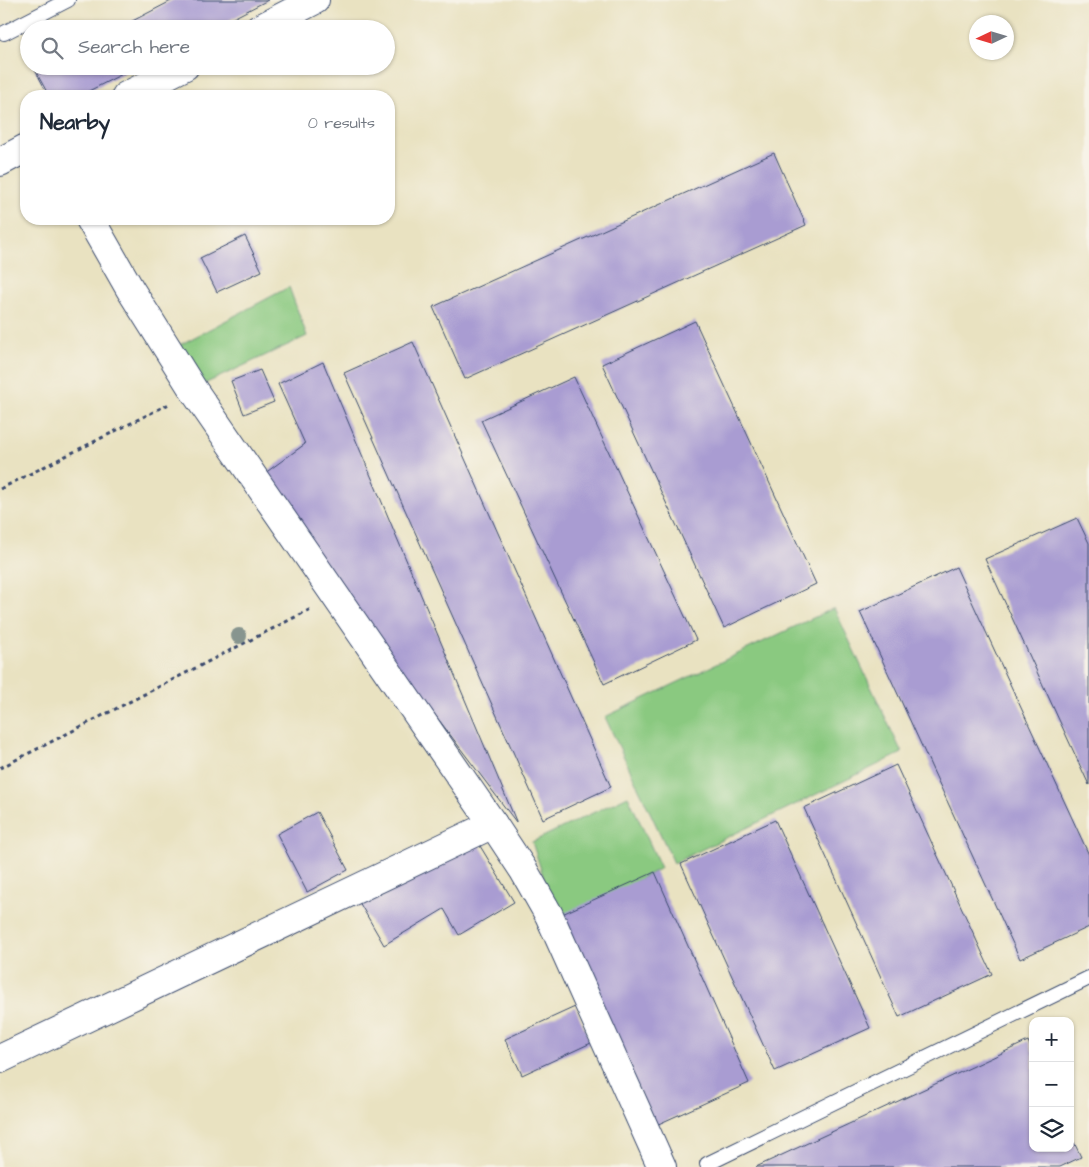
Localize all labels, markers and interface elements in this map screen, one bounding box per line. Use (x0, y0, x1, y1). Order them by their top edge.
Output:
north arrow (969, 15, 1014, 60)
search box (20, 20, 395, 75)
icon: search (38, 34, 66, 62)
text: Search here (78, 34, 190, 61)
text: Nearby (40, 108, 110, 137)
text: 0 results (308, 112, 375, 134)
map controls (1029, 1017, 1074, 1152)
button: + (1029, 1017, 1074, 1062)
button: − (1029, 1062, 1074, 1107)
button: layers (1029, 1107, 1074, 1152)

